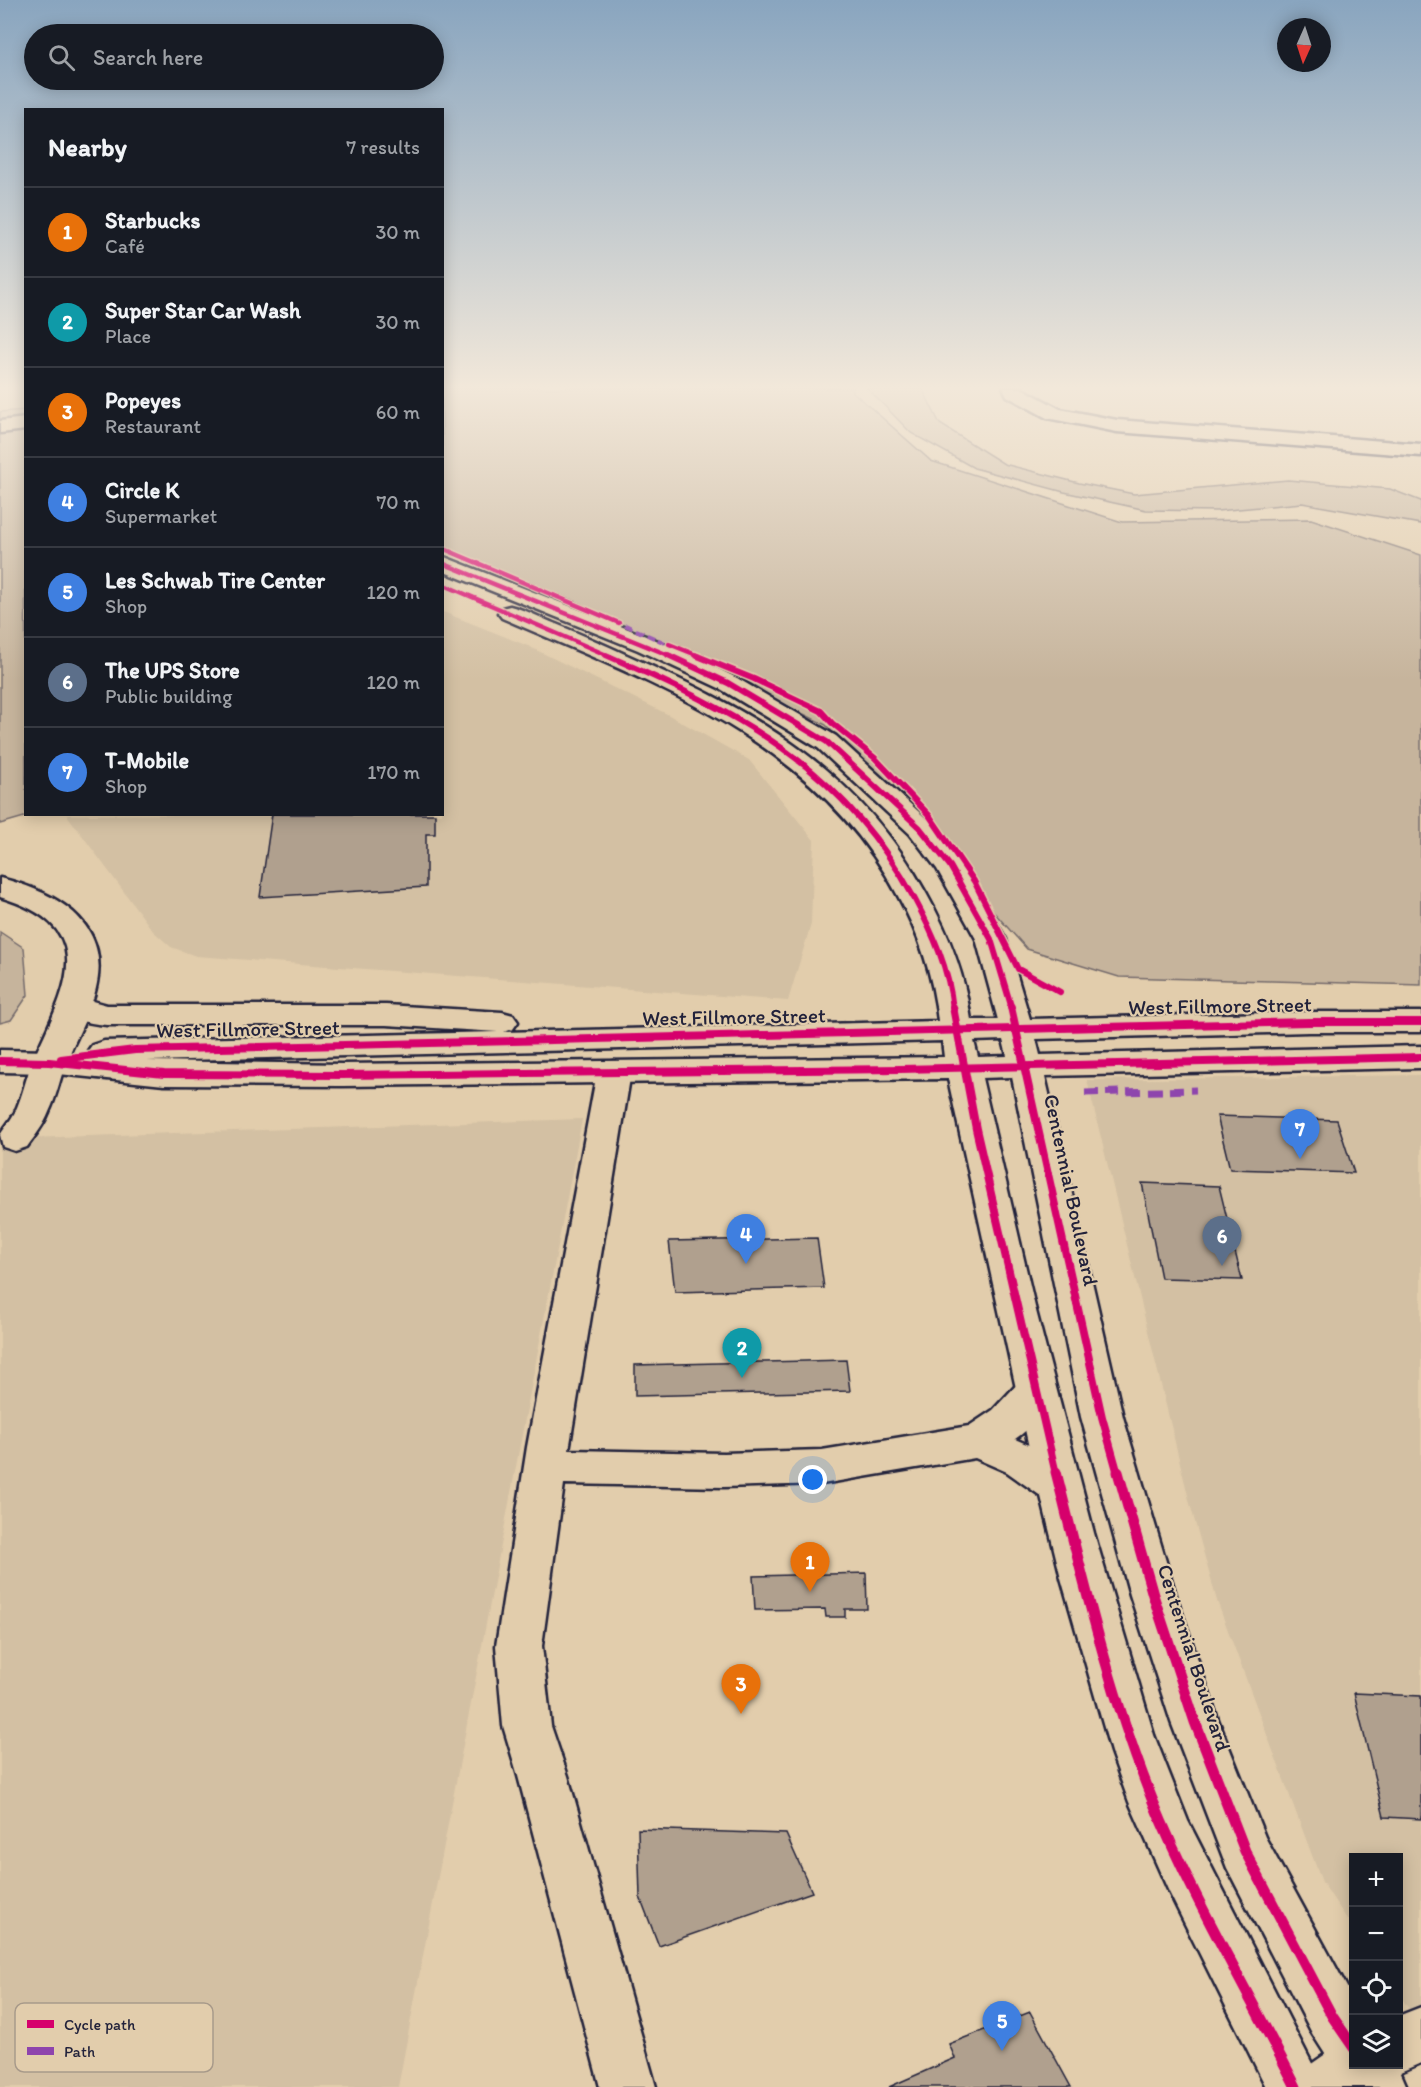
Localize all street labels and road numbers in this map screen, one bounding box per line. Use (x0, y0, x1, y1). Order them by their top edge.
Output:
street label: West Fillmore Street (1128, 991, 1312, 1020)
street label: West Fillmore Street (642, 1002, 826, 1031)
street label: West Fillmore Street (156, 1014, 340, 1043)
street label: Centennial Boulevard (1039, 1092, 1104, 1289)
street label: Centennial Boulevard (1152, 1561, 1237, 1755)

